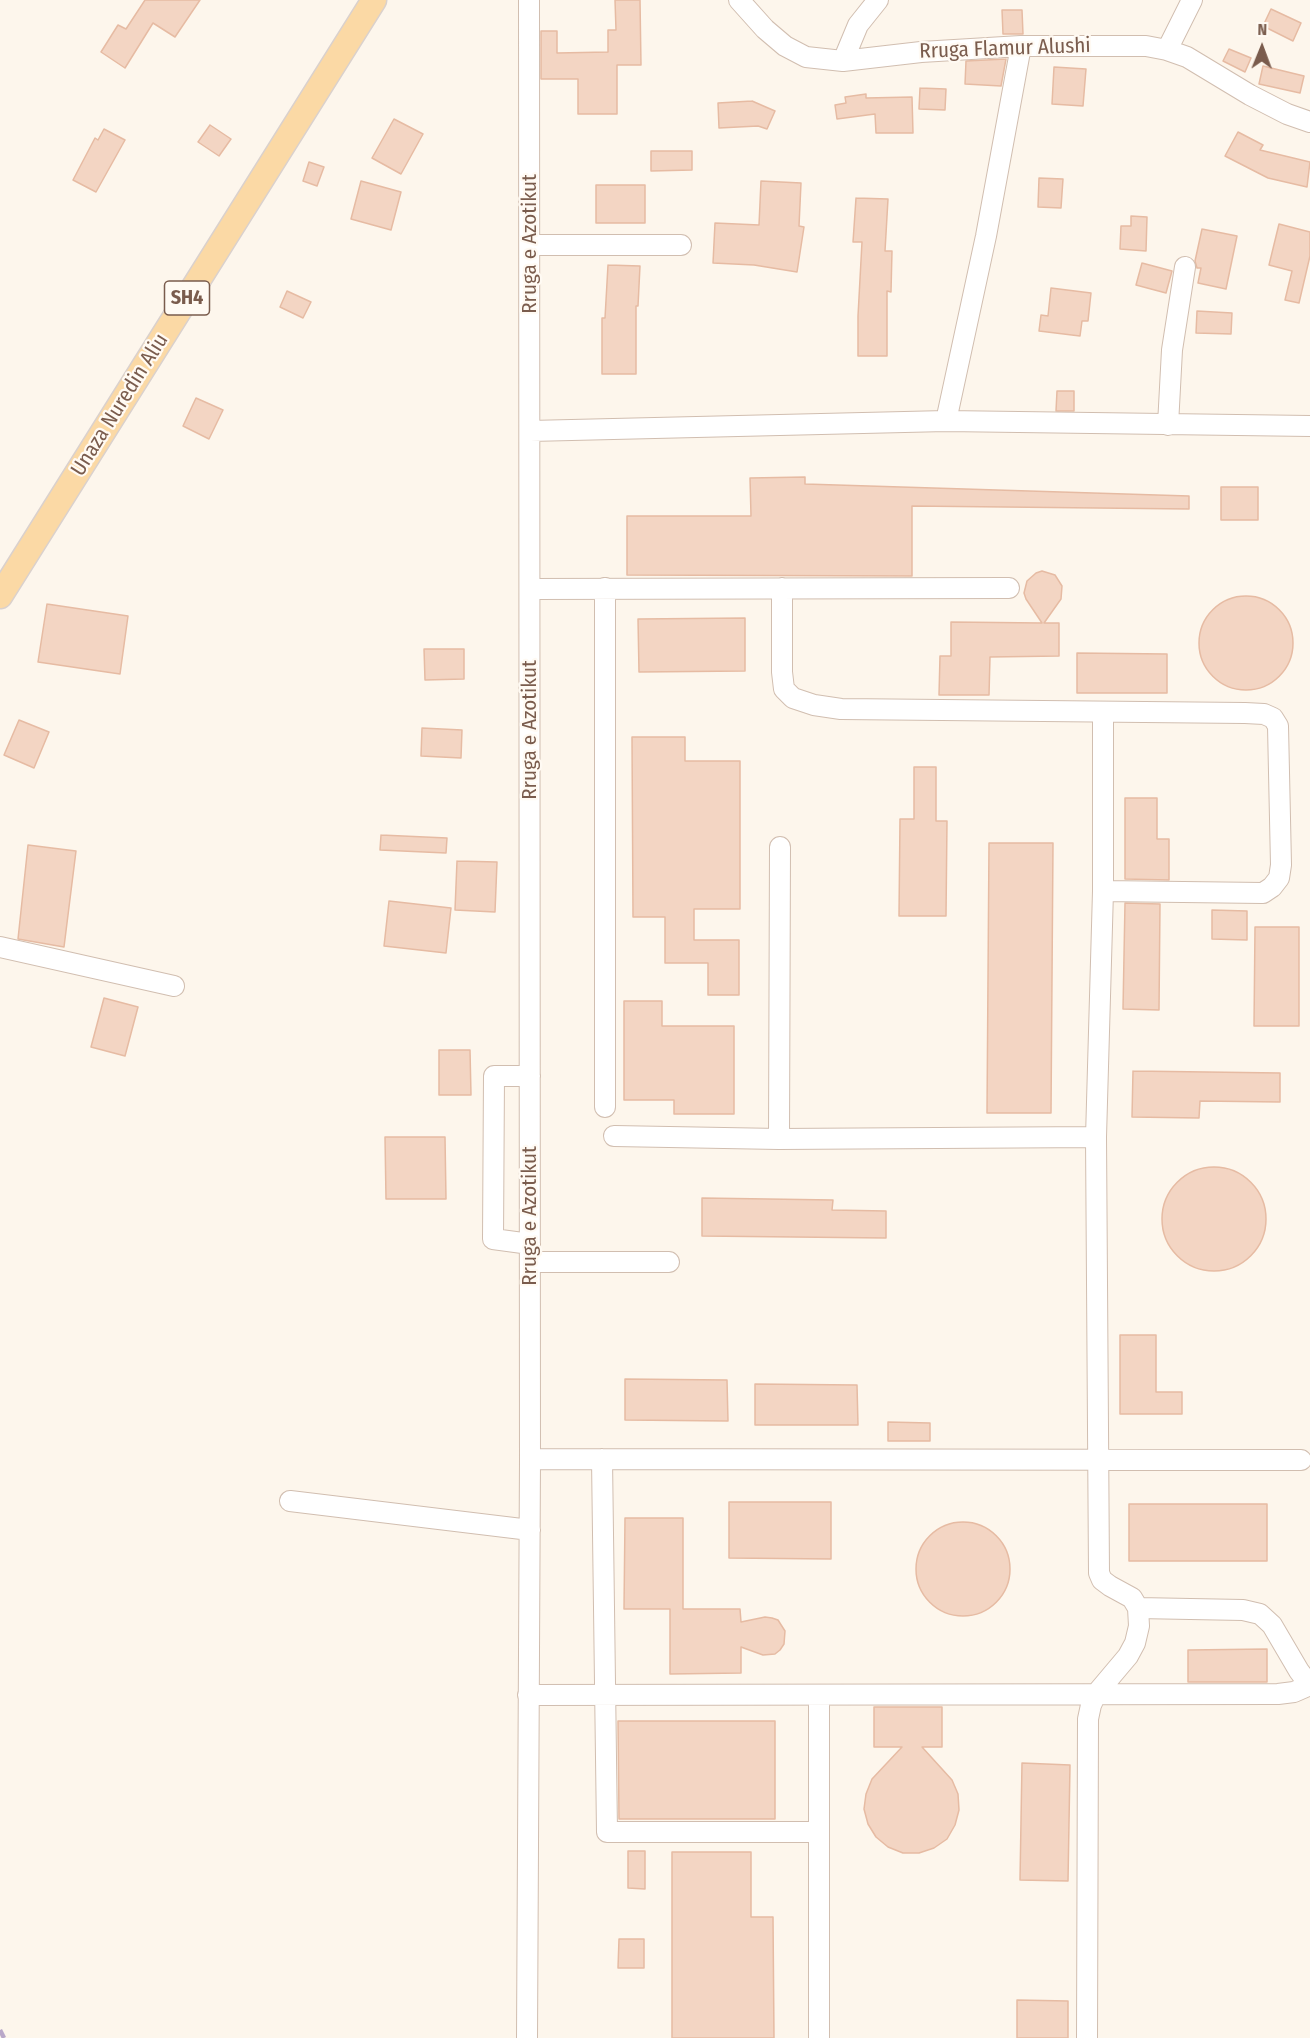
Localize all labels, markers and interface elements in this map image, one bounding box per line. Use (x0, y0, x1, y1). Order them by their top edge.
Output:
north arrow (1232, 18, 1292, 78)
text: N (1257, 20, 1267, 39)
street label: Rruga Flamur Alushi (919, 33, 1091, 65)
street label: Rruga e Azotikut (517, 174, 543, 314)
road number: SH4 (164, 281, 210, 315)
street label: Unaza Nuredin Aliu (66, 329, 174, 481)
street label: Rruga e Azotikut (517, 660, 543, 800)
street label: Rruga e Azotikut (517, 1146, 543, 1286)

